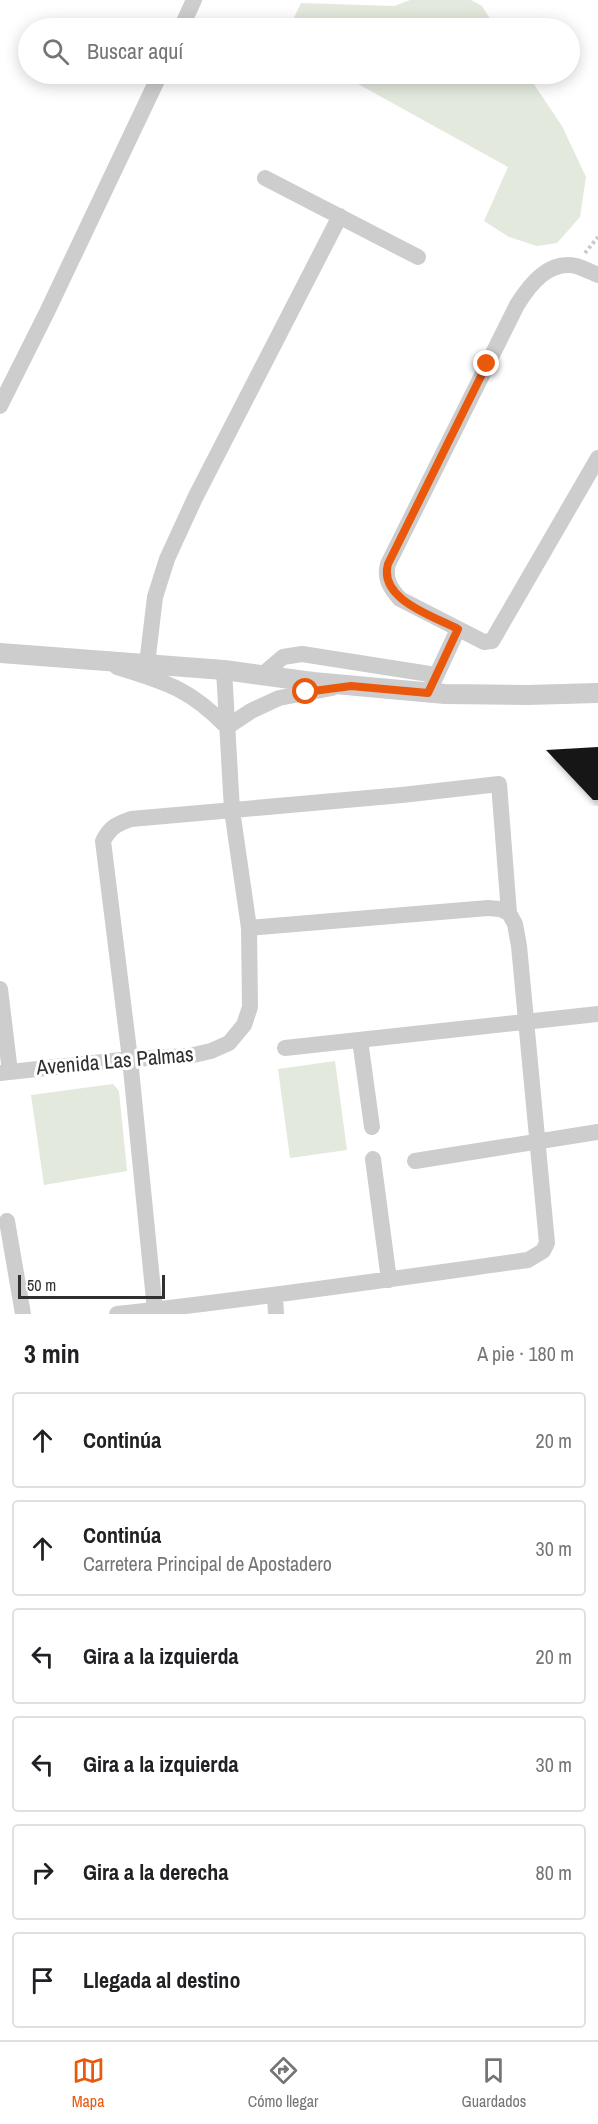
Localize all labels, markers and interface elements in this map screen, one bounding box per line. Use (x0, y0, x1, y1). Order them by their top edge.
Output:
search box (18, 18, 580, 84)
icon: search (39, 35, 72, 68)
text: Buscar aquí (87, 36, 183, 66)
route end (473, 350, 499, 376)
route start (292, 678, 318, 704)
street label: Avenida Las Palmas (34, 1039, 195, 1082)
scale bar (18, 1272, 165, 1300)
text: 50 m (27, 1274, 56, 1296)
text: 3 min (24, 1336, 80, 1371)
text: A pie · 180 m (477, 1340, 574, 1367)
icon: ahead (26, 1424, 59, 1457)
text: Continúa (83, 1425, 161, 1455)
text: 20 m (536, 1427, 572, 1454)
text: Continúa (83, 1520, 161, 1550)
icon: ahead (26, 1532, 59, 1565)
text: 30 m (536, 1535, 572, 1562)
text: Carretera Principal de Apostadero (83, 1550, 332, 1577)
icon: left (26, 1640, 59, 1673)
text: Gira a la izquierda (83, 1641, 238, 1671)
text: 20 m (536, 1643, 572, 1670)
icon: left (26, 1748, 59, 1781)
text: Gira a la izquierda (83, 1749, 238, 1779)
text: 30 m (536, 1751, 572, 1778)
icon: right (26, 1856, 59, 1889)
text: Gira a la derecha (83, 1857, 228, 1887)
text: 80 m (536, 1859, 572, 1886)
icon: arrive (26, 1964, 59, 1997)
text: Llegada al destino (83, 1965, 240, 1995)
tab: Mapa (72, 2054, 105, 2112)
tab: Cómo llegar (248, 2054, 318, 2112)
tab: Guardados (462, 2054, 526, 2112)

